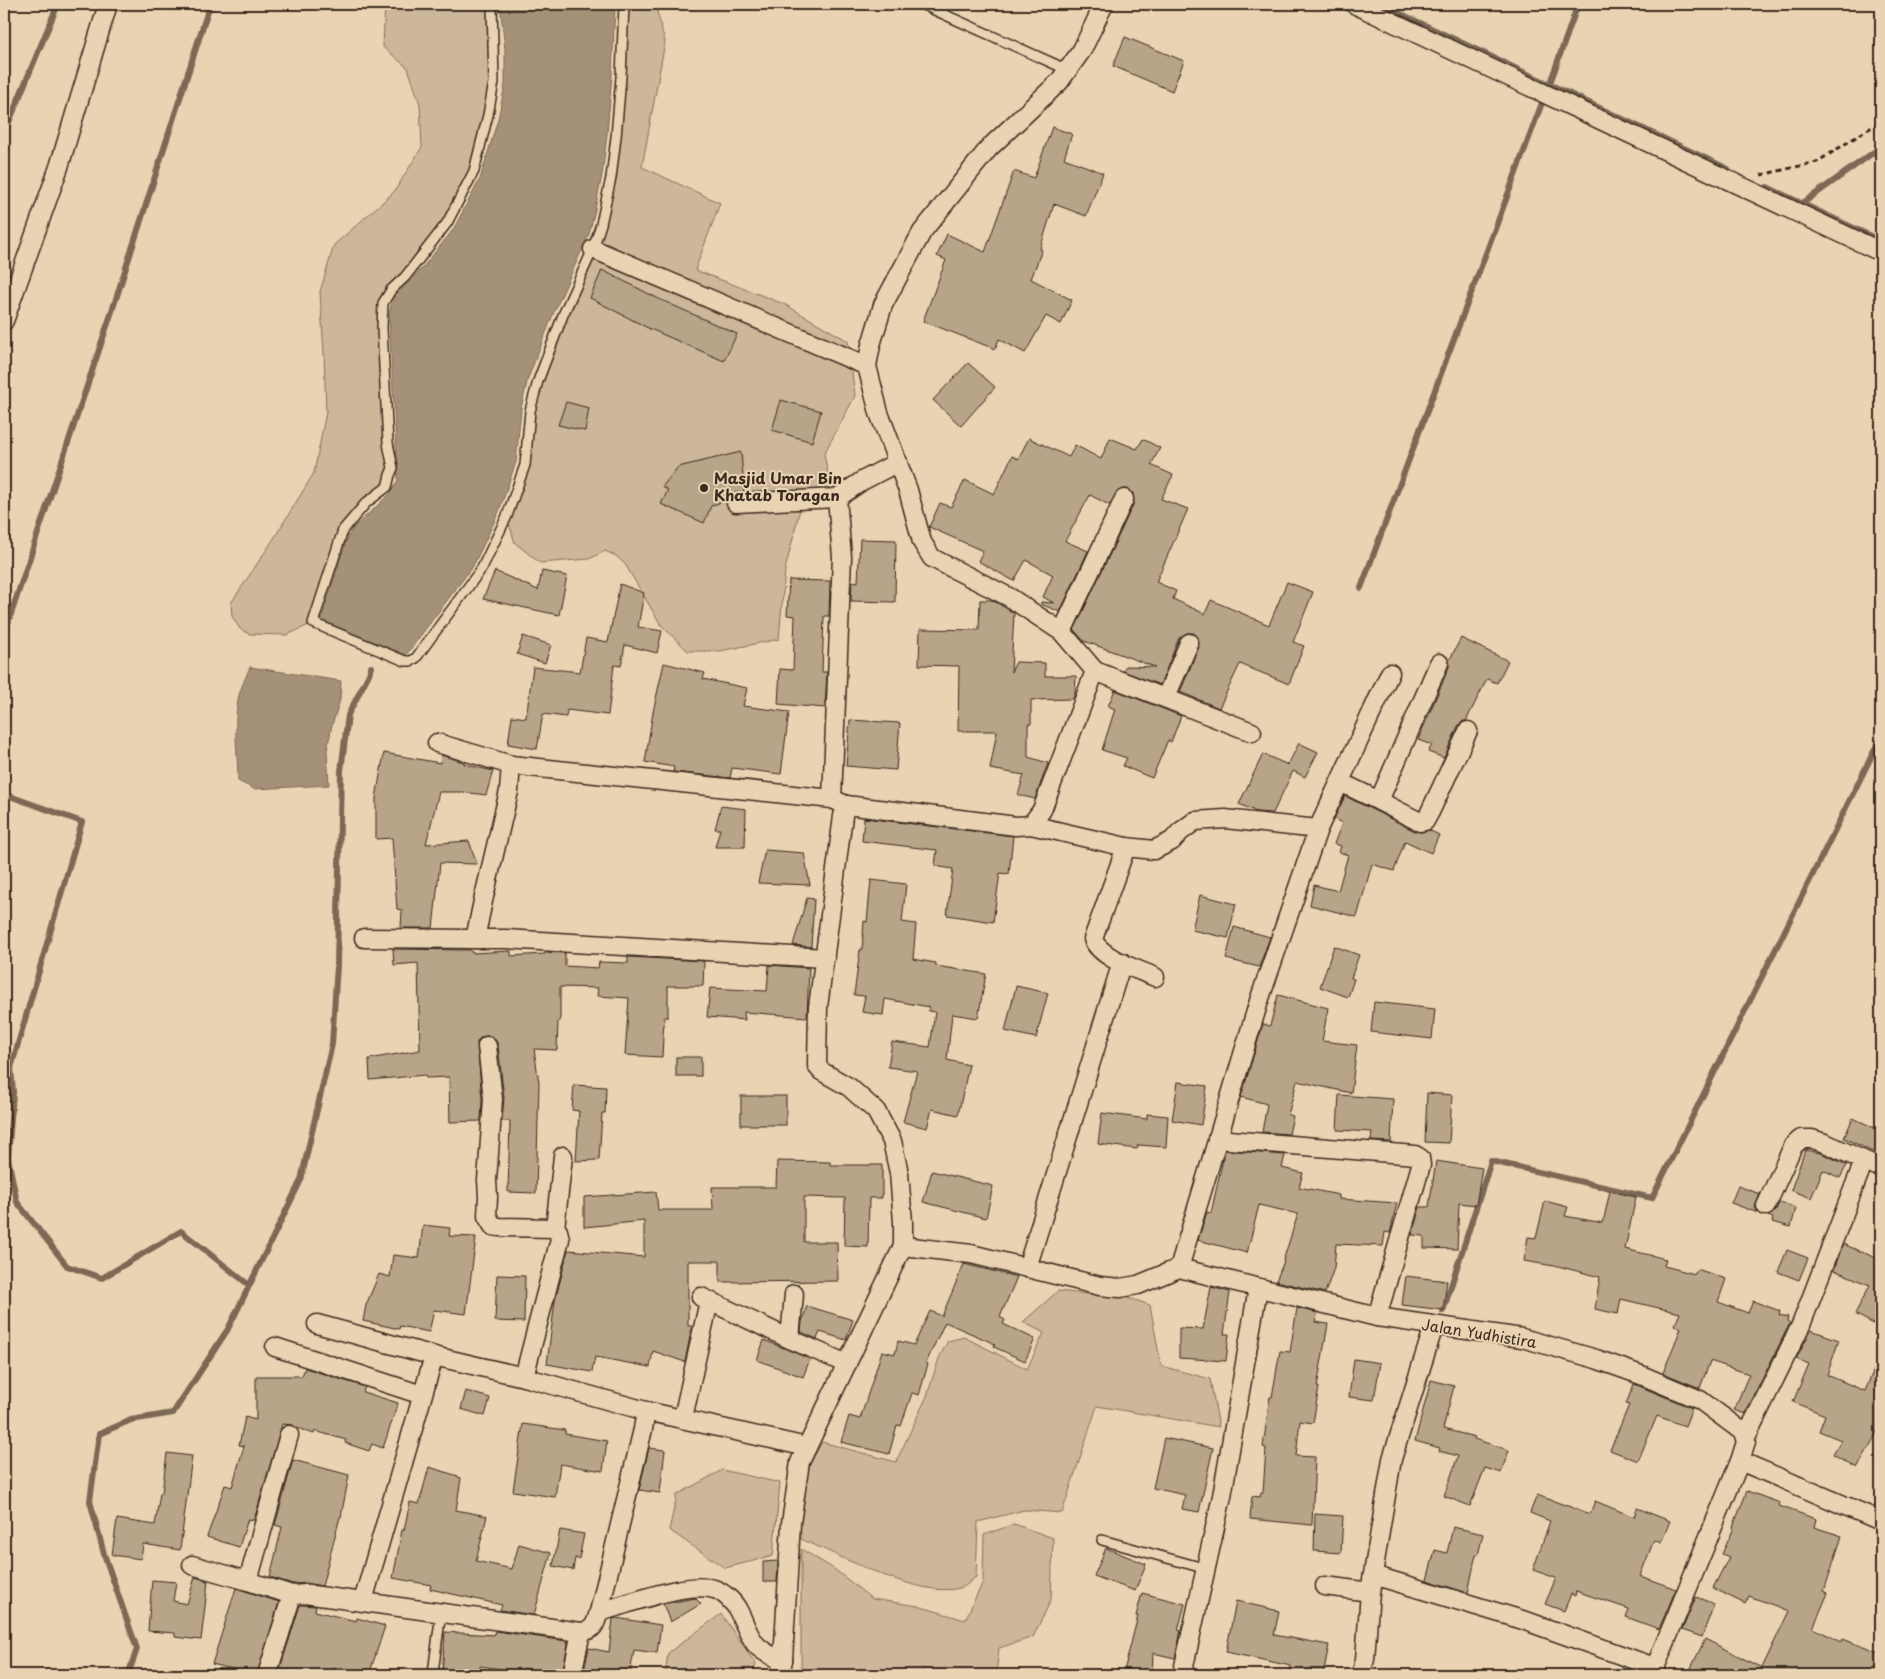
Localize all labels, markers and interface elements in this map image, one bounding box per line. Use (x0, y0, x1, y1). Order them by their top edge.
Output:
place label: Masjid Umar Bin Khatab Toragan (714, 466, 842, 506)
marker: Masjid Umar Bin Khatab Toragan (698, 482, 710, 494)
street label: Jalan Yudhistira (1420, 1312, 1539, 1353)

